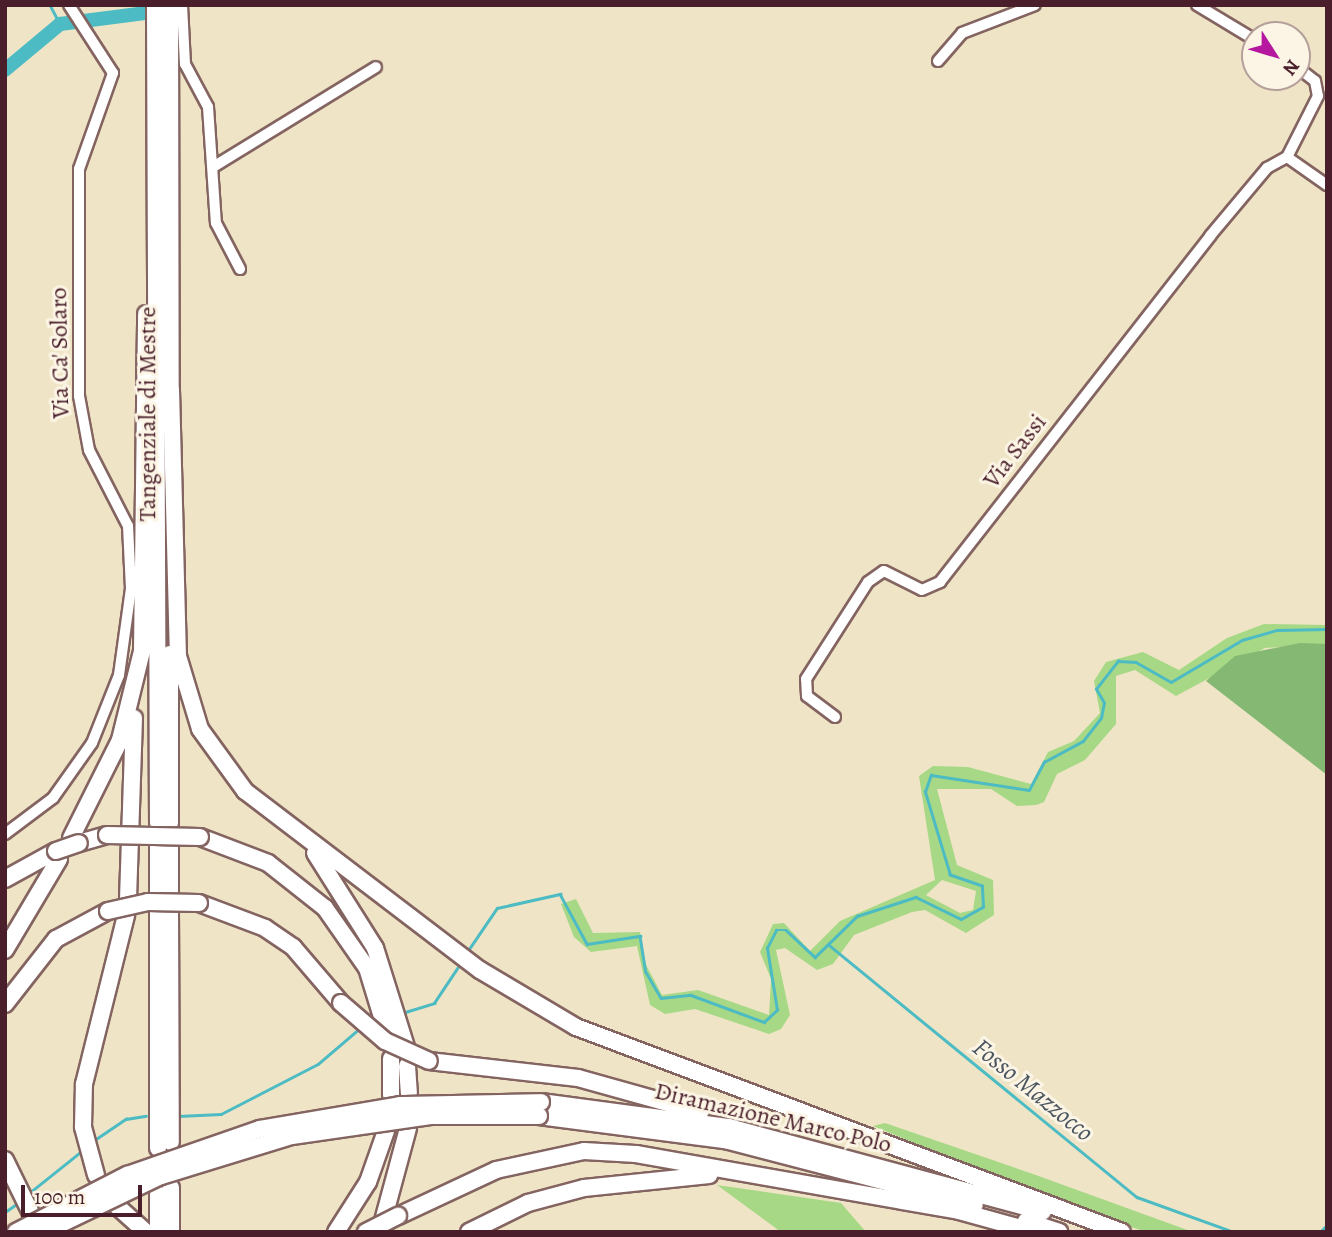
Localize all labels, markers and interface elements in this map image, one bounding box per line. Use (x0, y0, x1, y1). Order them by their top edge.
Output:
north arrow (1241, 21, 1311, 91)
text: N (1277, 54, 1306, 81)
street label: Via Ca' Solaro (44, 287, 76, 419)
street label: Tangenziale di Mestre (134, 307, 162, 521)
street label: Via Sassi (977, 408, 1053, 494)
water label: Fosso Mazzocco (966, 1032, 1100, 1148)
street label: Diramazione Marco Polo (652, 1077, 894, 1159)
scale bar (24, 1170, 145, 1214)
text: 100 m (34, 1183, 85, 1211)

